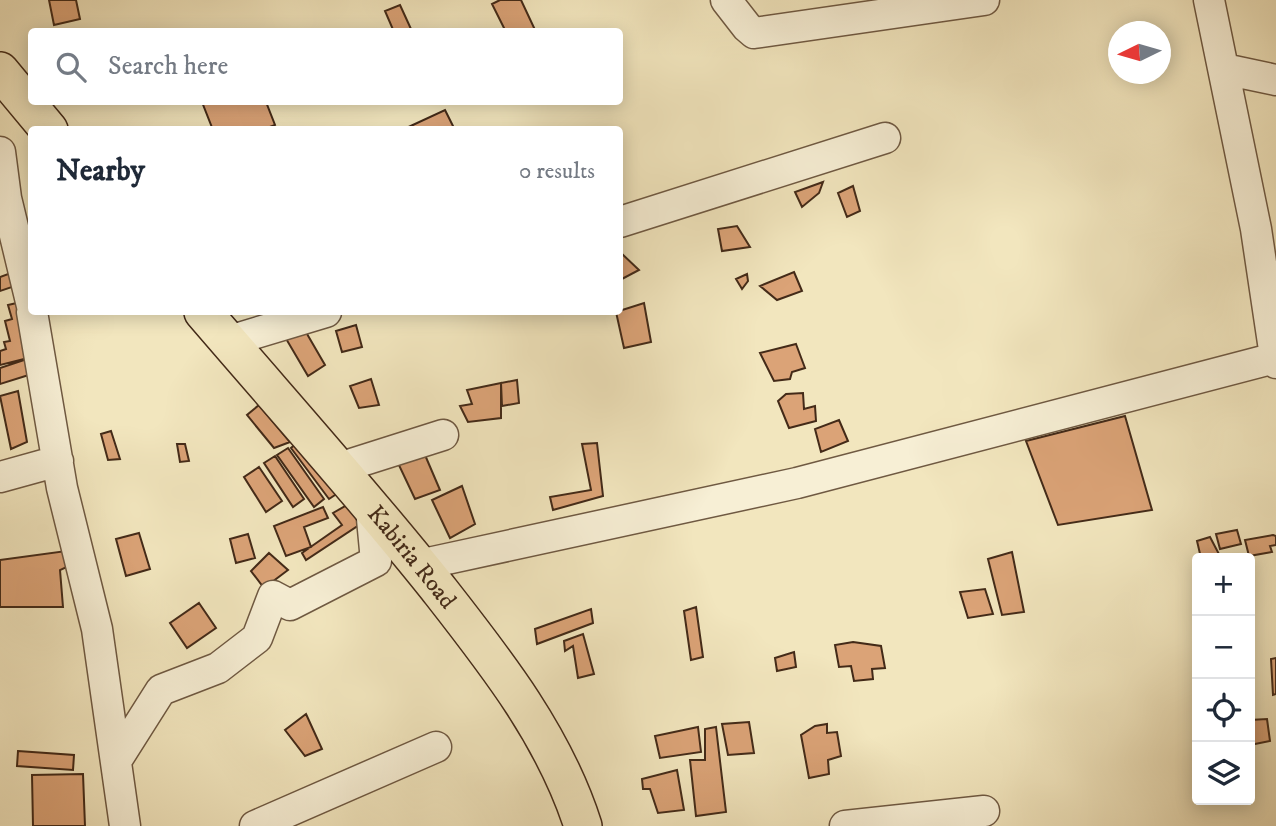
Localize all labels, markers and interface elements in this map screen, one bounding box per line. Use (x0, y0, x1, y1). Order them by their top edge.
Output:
north arrow (1108, 21, 1171, 84)
search box (28, 28, 623, 105)
icon: search (52, 48, 90, 86)
text: Search here (108, 50, 228, 83)
text: Nearby (56, 153, 145, 190)
text: 0 results (519, 157, 595, 186)
street label: Kabiria Road (360, 500, 462, 615)
map controls (1192, 553, 1255, 805)
button: + (1192, 553, 1255, 616)
button: − (1192, 616, 1255, 679)
button: locate (1192, 679, 1255, 742)
button: layers (1192, 742, 1255, 805)

